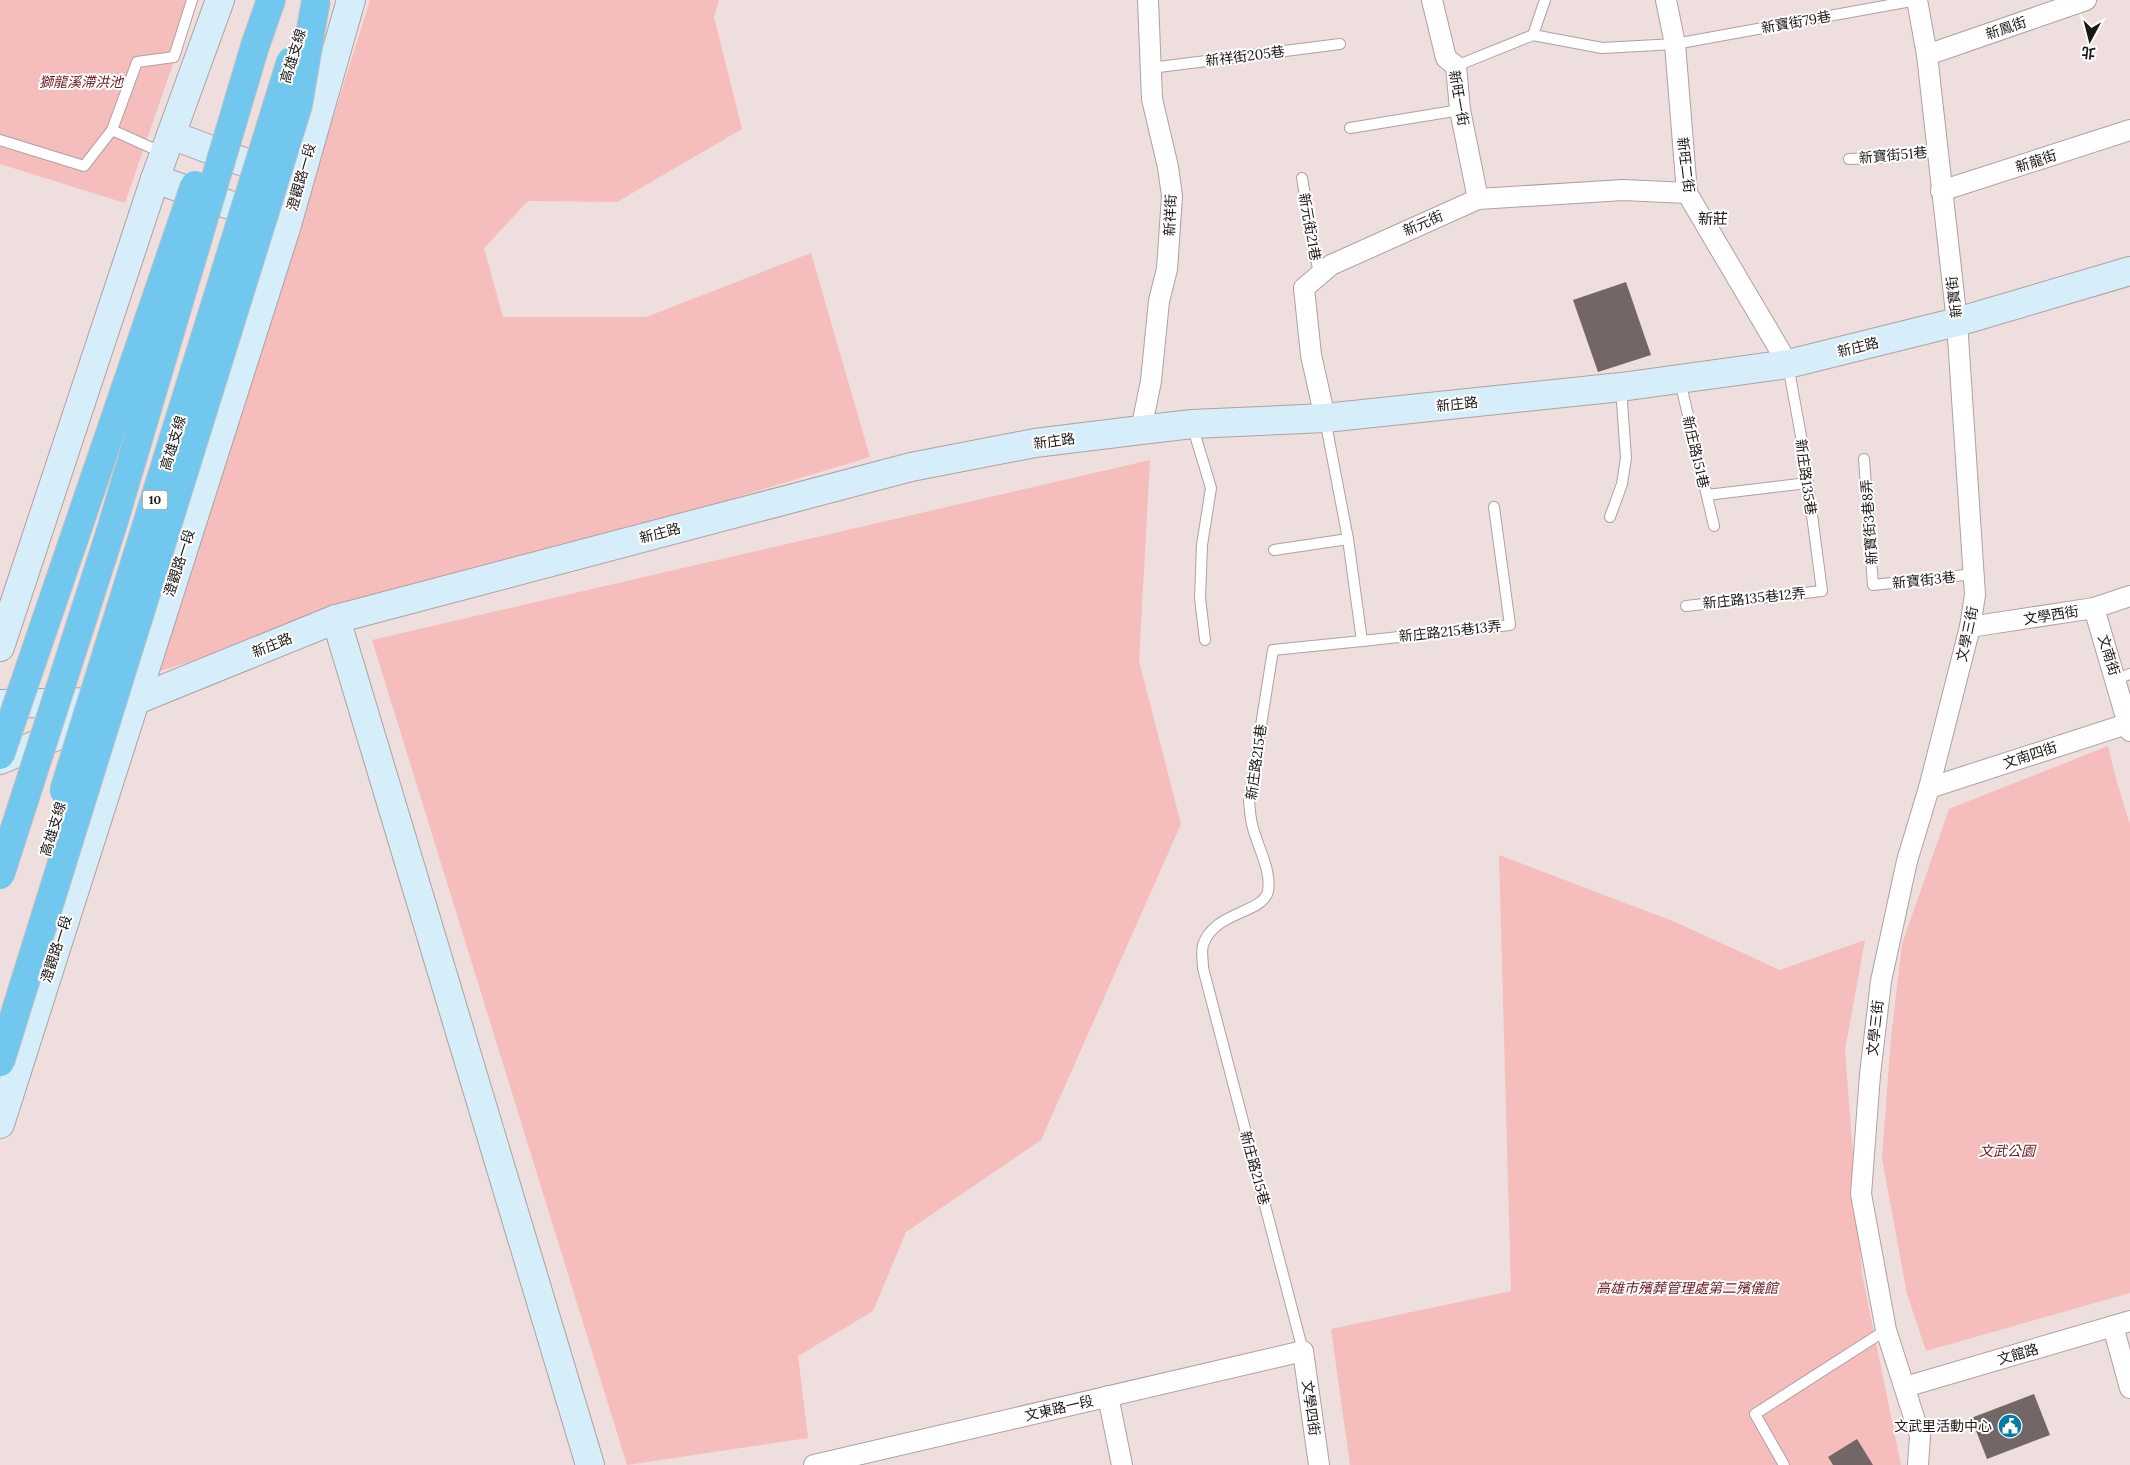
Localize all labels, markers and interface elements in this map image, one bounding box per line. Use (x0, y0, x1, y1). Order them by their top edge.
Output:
street label: 新寶街79巷 (1760, 7, 1832, 37)
street label: 新鳳街 (1983, 13, 2029, 43)
north arrow (2065, 15, 2115, 65)
street label: 高雄支線 (276, 27, 310, 85)
street label: 新祥街205巷 (1204, 42, 1286, 70)
text: 北 (2080, 43, 2096, 63)
street label: 新旺一街 (1445, 69, 1473, 127)
park label: 獅龍溪滯洪池 (39, 73, 125, 91)
street label: 新旺二街 (1674, 136, 1698, 194)
street label: 澄觀路一段 (283, 141, 319, 213)
street label: 新寶街51巷 (1858, 143, 1928, 167)
street label: 新龍街 (2013, 146, 2059, 176)
street label: 新元街21巷 (1295, 192, 1325, 262)
street label: 新祥街 (1160, 194, 1180, 236)
street label: 新元街 (1400, 206, 1446, 240)
district label: 新莊 (1698, 209, 1728, 228)
street label: 新寶街 (1943, 275, 1965, 319)
street label: 新庄路 (1835, 333, 1881, 361)
street label: 新庄路 (1435, 393, 1479, 415)
street label: 高雄支線 (156, 414, 190, 472)
street label: 新庄路151巷 (1679, 414, 1713, 490)
street label: 新庄路 (1032, 429, 1076, 453)
street label: 新庄路135巷 (1792, 438, 1820, 516)
street label: 新寶街3巷8弄 (1857, 479, 1881, 565)
road number: 10 (142, 490, 168, 510)
street label: 新庄路 (637, 519, 683, 547)
street label: 澄觀路一段 (160, 527, 198, 599)
street label: 新寶街3巷 (1891, 568, 1957, 592)
street label: 新庄路135巷12弄 (1702, 584, 1806, 612)
street label: 文學西街 (2022, 602, 2080, 628)
street label: 文學三街 (1952, 605, 1982, 663)
street label: 新庄路215巷13弄 (1398, 617, 1502, 645)
street label: 新庄路 (249, 629, 295, 661)
street label: 文南街 (2094, 632, 2124, 678)
street label: 新庄路215巷 (1242, 723, 1270, 801)
street label: 文南四街 (2001, 738, 2059, 772)
street label: 高雄支線 (36, 800, 70, 858)
street label: 澄觀路一段 (37, 913, 75, 985)
street label: 文學三街 (1863, 999, 1887, 1057)
street label: 新庄路215巷 (1236, 1129, 1274, 1207)
park label: 文武公園 (1979, 1142, 2037, 1160)
park label: 高雄市殯葬管理處第二殯儀館 (1596, 1279, 1780, 1297)
street label: 文館路 (1995, 1340, 2041, 1368)
street label: 文學四街 (1298, 1379, 1324, 1437)
street label: 文東路一段 (1023, 1391, 1095, 1425)
public building icon: 文武里活動中心 (1997, 1413, 2023, 1439)
place label: 文武里活動中心 (1894, 1417, 1992, 1435)

